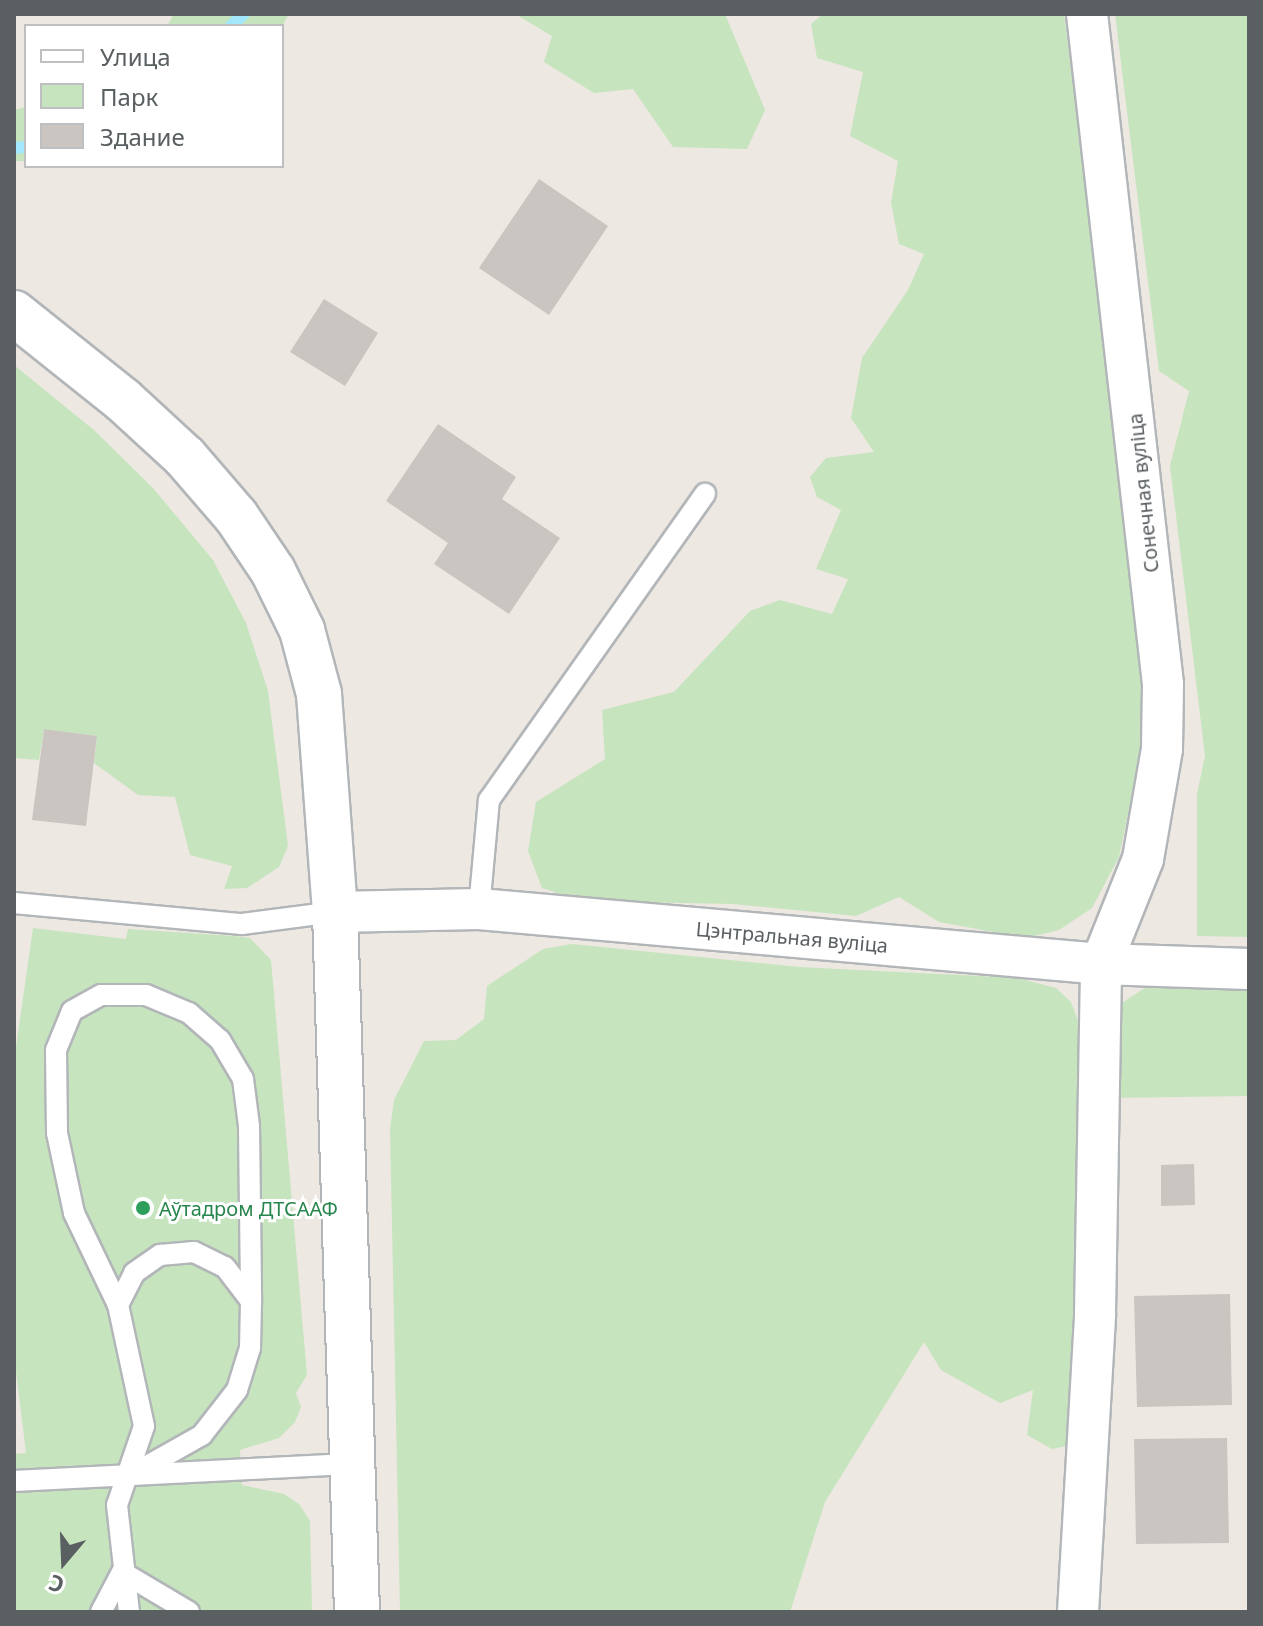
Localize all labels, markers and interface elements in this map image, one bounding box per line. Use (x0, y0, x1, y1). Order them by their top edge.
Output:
legend (24, 24, 284, 168)
text: Улица (100, 40, 171, 73)
text: Парк (100, 80, 158, 113)
text: Здание (100, 120, 185, 153)
street label: Сонечная вуліца (1123, 412, 1163, 574)
street label: Цэнтральная вуліца (695, 917, 889, 957)
place label: Аўтадром ДТСААФ (159, 1196, 338, 1220)
marker: Аўтадром ДТСААФ (134, 1199, 152, 1217)
north arrow (24, 1522, 104, 1602)
text: С (45, 1568, 68, 1601)

